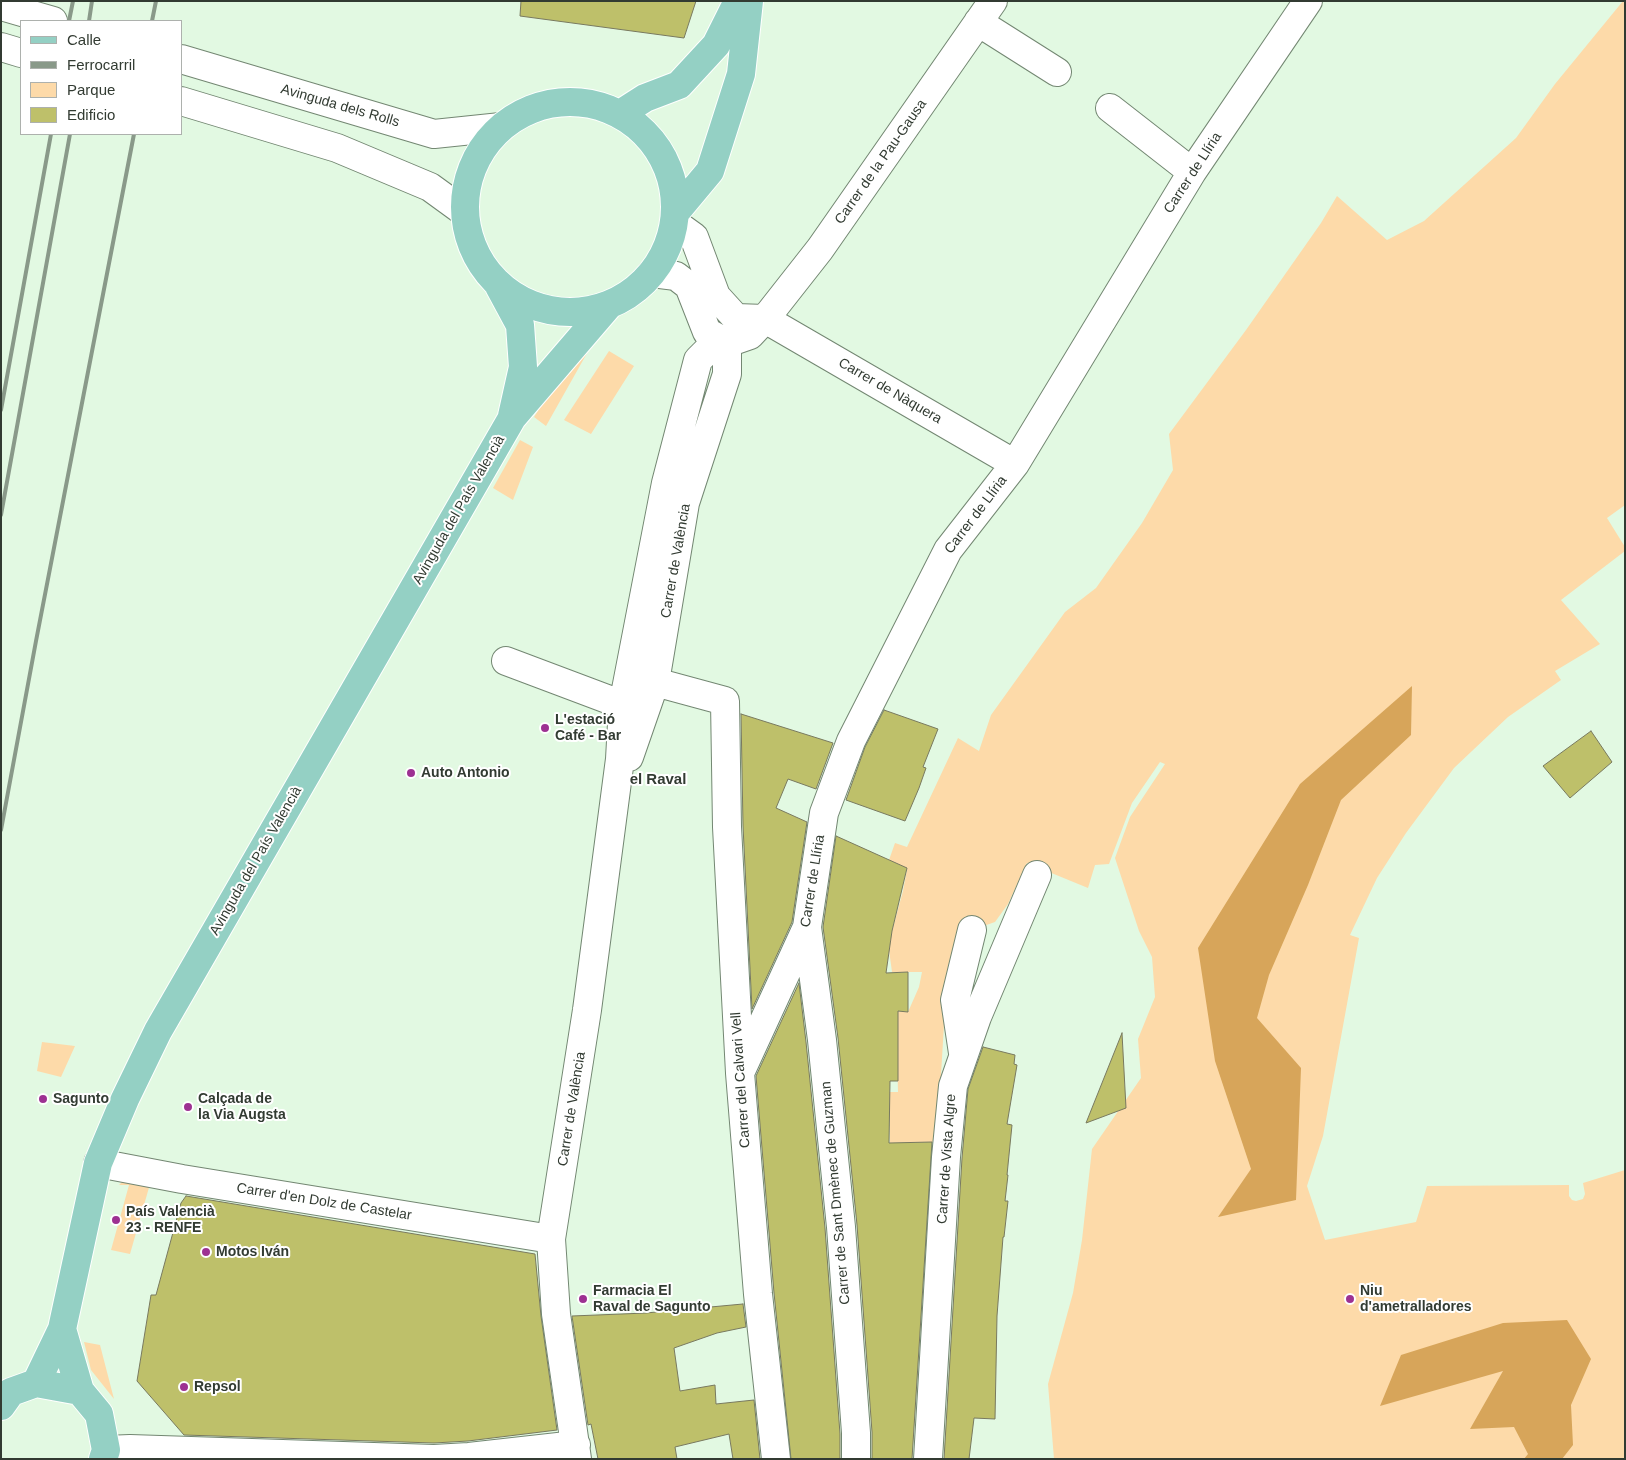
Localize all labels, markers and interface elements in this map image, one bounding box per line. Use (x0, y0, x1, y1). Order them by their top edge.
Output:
legend (20, 20, 182, 135)
text: Calle (67, 31, 101, 48)
text: Ferrocarril (67, 56, 135, 73)
text: Parque (67, 81, 115, 98)
street label: Avinguda dels Rolls (279, 81, 401, 131)
street label: Carrer de la Pau-Gausa (831, 96, 931, 228)
text: Edificio (67, 106, 115, 123)
street label: Carrer de Llíria (1161, 129, 1225, 217)
street label: Carrer de Nàquera (835, 355, 945, 427)
street label: Avinguda del País Valencià (409, 433, 509, 587)
street label: Carrer de Llíria (941, 473, 1011, 557)
street label: Carrer de València (658, 503, 694, 619)
place label: L'estació Café - Bar (555, 712, 621, 744)
marker: L'estació Café - Bar (539, 722, 551, 734)
place label: Auto Antonio (421, 765, 510, 781)
marker: Auto Antonio (405, 767, 417, 779)
district label: el Raval (630, 771, 686, 789)
street label: Avinguda del País Valencià (206, 784, 306, 938)
street label: Carrer de Llíria (797, 834, 829, 928)
street label: Carrer del Calvari Vell (728, 1012, 754, 1148)
street label: Carrer de València (555, 1051, 589, 1167)
street label: Carrer de Sant Dmènec de Guzman (818, 1081, 854, 1305)
place label: Sagunto (53, 1091, 109, 1107)
place label: Calçada de la Via Augsta (198, 1091, 286, 1124)
marker: Sagunto (37, 1093, 49, 1105)
street label: Carrer de Vista Algre (934, 1093, 960, 1225)
marker: Calçada de la Via Augsta (182, 1101, 194, 1113)
street label: Carrer d'en Dolz de Castelar (235, 1180, 413, 1224)
place label: País Valencià 23 - RENFE (126, 1204, 215, 1236)
marker: País Valencià 23 - RENFE (110, 1214, 122, 1226)
place label: Motos Iván (216, 1244, 289, 1260)
marker: Motos Iván (200, 1246, 212, 1258)
place label: Farmacia El Raval de Sagunto (593, 1283, 710, 1315)
place label: Niu d'ametralladores (1360, 1283, 1471, 1315)
marker: Farmacia El Raval de Sagunto (577, 1293, 589, 1305)
marker: Niu d'ametralladores (1344, 1293, 1356, 1305)
place label: Repsol (194, 1379, 241, 1395)
marker: Repsol (178, 1381, 190, 1393)

